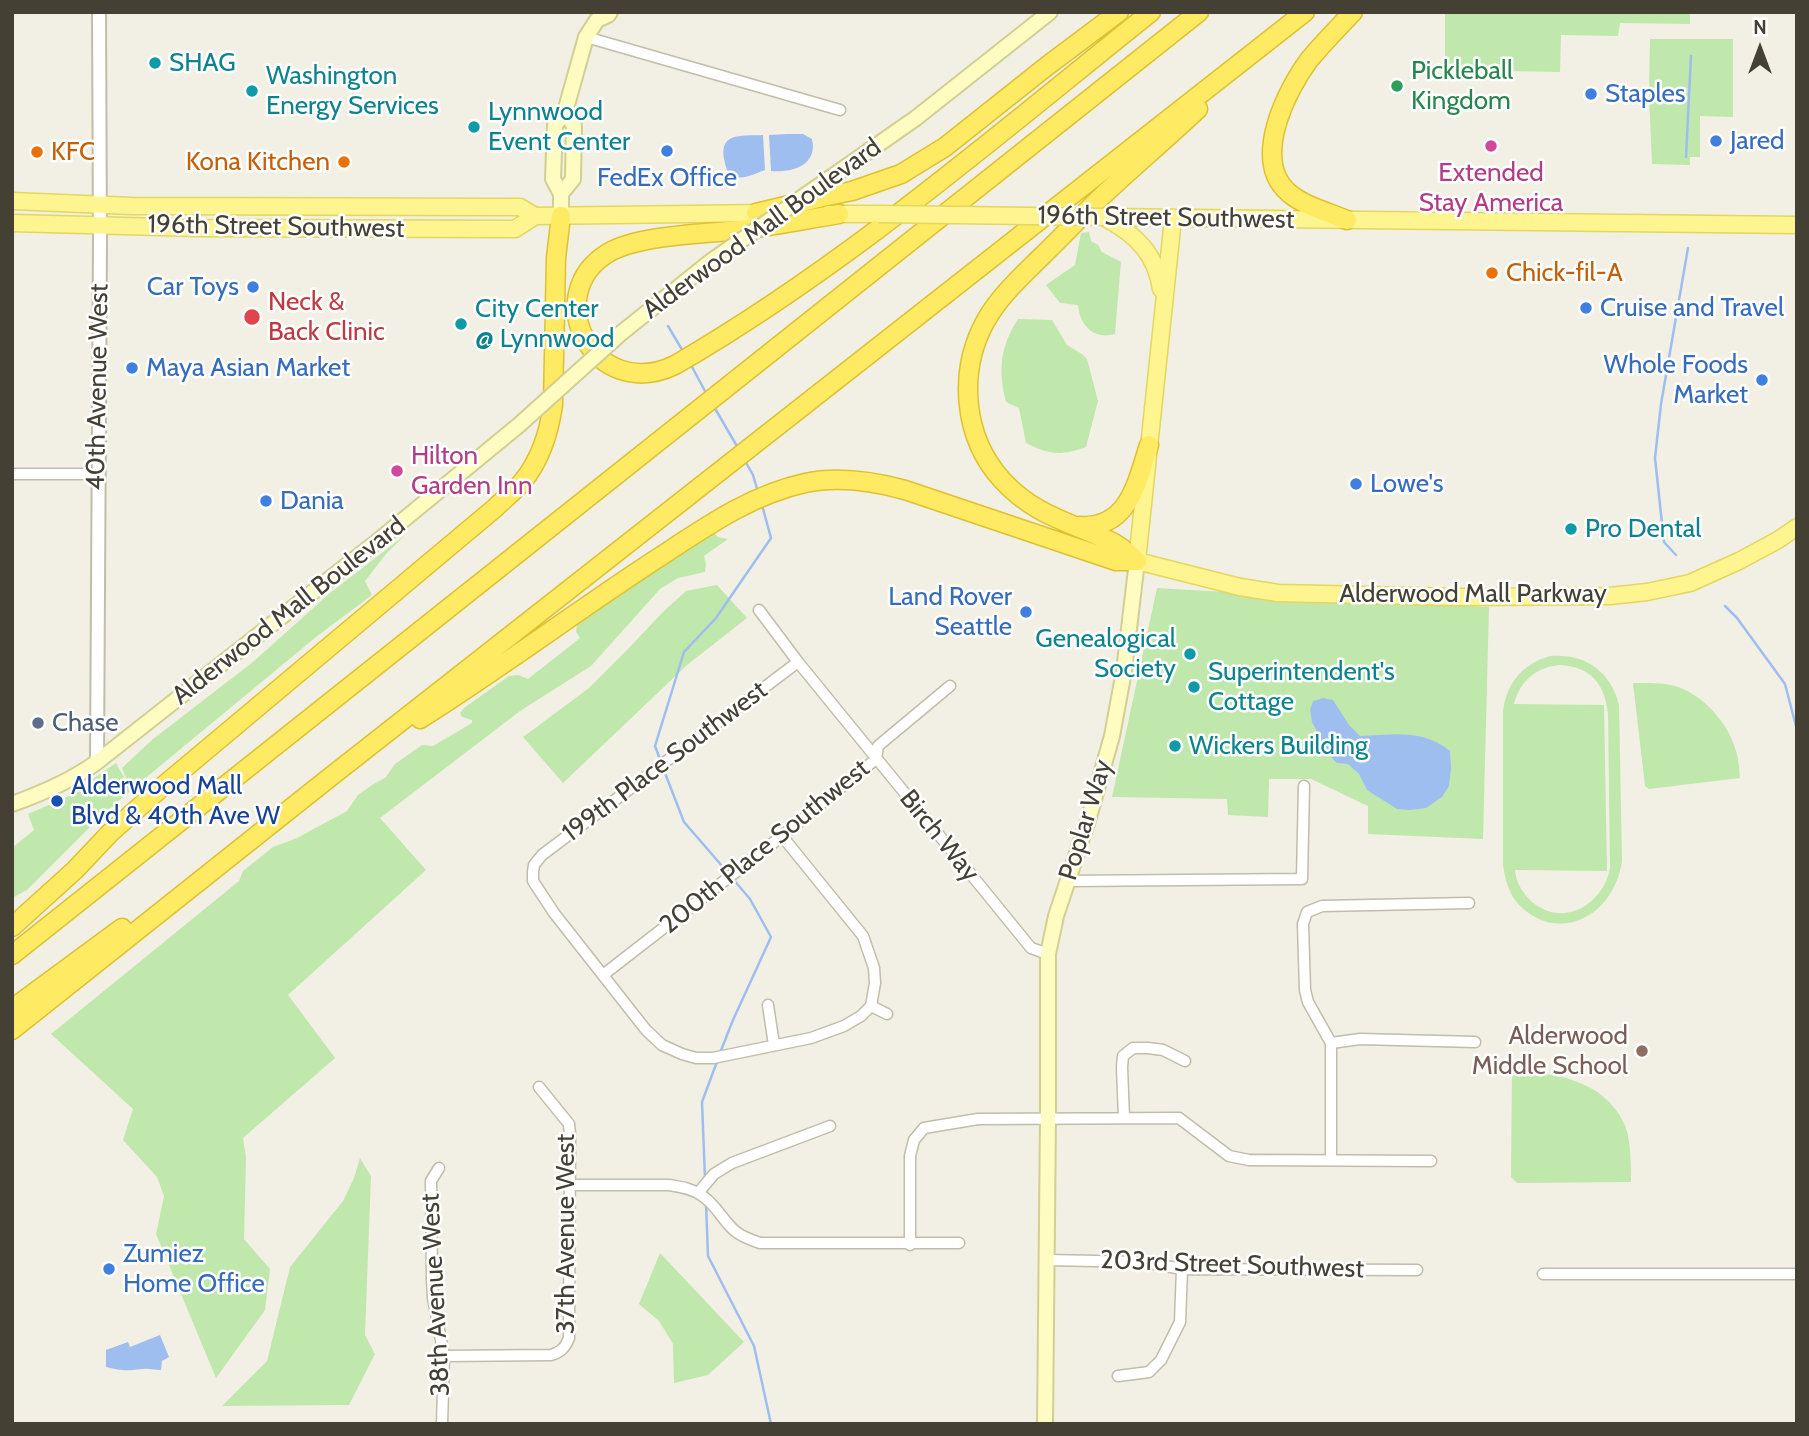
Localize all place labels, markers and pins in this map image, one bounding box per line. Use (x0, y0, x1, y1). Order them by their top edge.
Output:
place label: SHAG (169, 47, 236, 79)
marker: SHAG (147, 55, 163, 71)
place label: Pickleball Kingdom (1411, 55, 1513, 116)
place label: Washington Energy Services (266, 60, 439, 122)
marker: Pickleball Kingdom (1389, 78, 1405, 94)
place label: Staples (1605, 78, 1686, 110)
marker: Washington Energy Services (244, 83, 260, 99)
marker: Staples (1583, 86, 1599, 102)
place label: Lynnwood Event Center (488, 96, 630, 158)
marker: Lynnwood Event Center (466, 119, 482, 135)
place label: Jared (1730, 125, 1784, 157)
marker: Jared (1708, 133, 1724, 149)
place label: KFC (51, 136, 95, 168)
marker: Extended Stay America (1483, 138, 1499, 154)
marker: FedEx Office (659, 143, 675, 159)
marker: KFC (29, 144, 45, 160)
place label: Kona Kitchen (186, 146, 330, 178)
marker: Kona Kitchen (336, 154, 352, 170)
place label: Extended Stay America (1419, 157, 1563, 218)
place label: FedEx Office (597, 162, 737, 194)
place label: Chick-fil-A (1506, 257, 1623, 289)
marker: Chick-fil-A (1484, 265, 1500, 281)
place label: Car Toys (147, 271, 239, 303)
marker: Car Toys (245, 279, 261, 295)
place label: Neck & Back Clinic (268, 286, 385, 348)
place label: Cruise and Travel (1600, 292, 1784, 324)
place label: City Center @ Lynnwood (475, 293, 615, 354)
marker: Cruise and Travel (1578, 300, 1594, 316)
marker: Neck & Back Clinic (242, 307, 262, 327)
marker: City Center @ Lynnwood (453, 316, 469, 332)
place label: Whole Foods Market (1604, 349, 1748, 410)
place label: Maya Asian Market (146, 352, 350, 384)
marker: Maya Asian Market (124, 360, 140, 376)
marker: Whole Foods Market (1754, 372, 1770, 388)
place label: Hilton Garden Inn (411, 440, 532, 502)
marker: Hilton Garden Inn (389, 463, 405, 479)
place label: Lowe's (1370, 468, 1444, 500)
marker: Lowe's (1348, 476, 1364, 492)
place label: Dania (280, 485, 344, 517)
marker: Dania (258, 493, 274, 509)
place label: Pro Dental (1585, 513, 1701, 545)
marker: Pro Dental (1563, 521, 1579, 537)
place label: Land Rover Seattle (888, 581, 1012, 642)
marker: Land Rover Seattle (1018, 604, 1034, 620)
place label: Genealogical Society (1035, 623, 1176, 684)
marker: Genealogical Society (1182, 646, 1198, 662)
place label: Superintendent's Cottage (1208, 656, 1395, 718)
marker: Superintendent's Cottage (1186, 679, 1202, 695)
place label: Chase (52, 707, 119, 739)
marker: Chase (30, 715, 46, 731)
place label: Wickers Building (1189, 730, 1368, 762)
marker: Wickers Building (1167, 738, 1183, 754)
place label: Alderwood Mall Blvd & 40th Ave W (71, 770, 280, 832)
marker: Alderwood Mall Blvd & 40th Ave W (49, 793, 65, 809)
place label: Alderwood Middle School (1472, 1020, 1628, 1082)
marker: Alderwood Middle School (1634, 1043, 1650, 1059)
place label: Zumiez Home Office (123, 1238, 265, 1300)
marker: Zumiez Home Office (101, 1261, 117, 1277)

